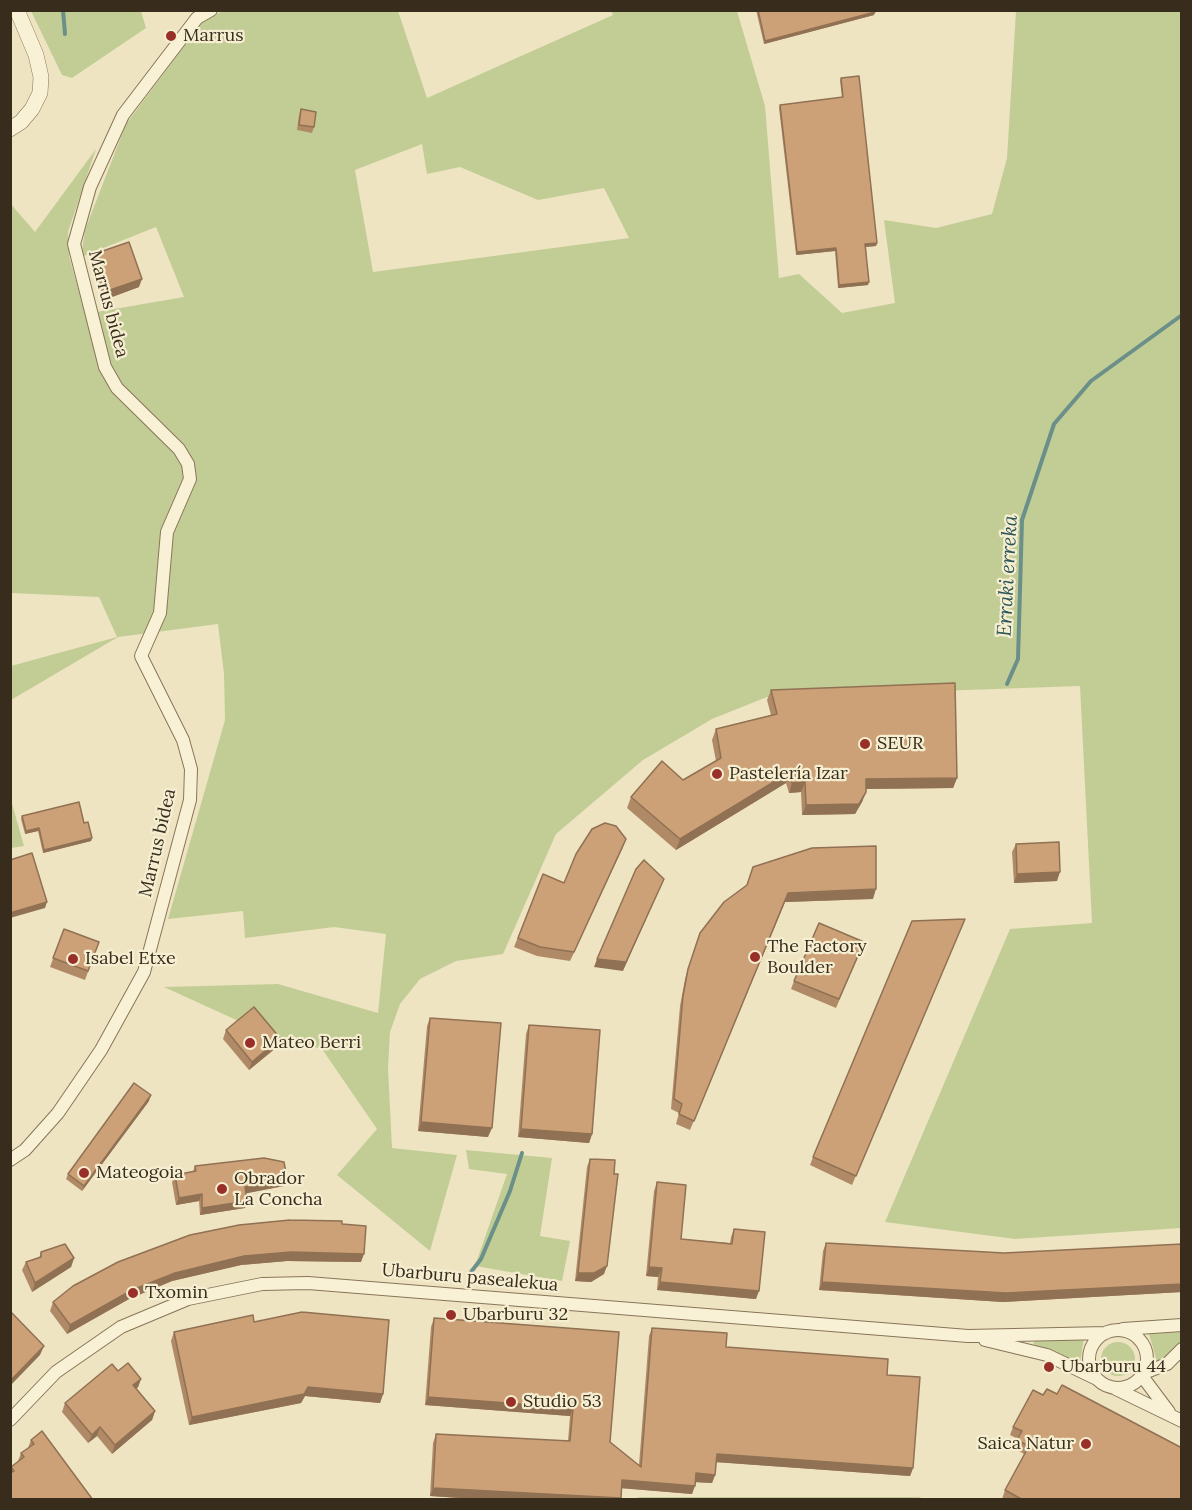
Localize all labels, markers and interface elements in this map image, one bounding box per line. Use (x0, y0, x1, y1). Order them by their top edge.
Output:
place label: Marrus (183, 25, 243, 47)
marker: Marrus (164, 29, 178, 43)
street label: Marrus bidea (83, 248, 133, 360)
water label: Erraki erreka (993, 515, 1023, 637)
place label: SEUR (877, 733, 923, 755)
marker: SEUR (858, 737, 872, 751)
place label: Pastelería Izar (729, 763, 848, 785)
marker: Pastelería Izar (710, 767, 724, 781)
street label: Marrus bidea (135, 787, 181, 899)
place label: The Factory Boulder (767, 936, 867, 978)
place label: Isabel Etxe (85, 948, 176, 970)
marker: The Factory Boulder (748, 950, 762, 964)
marker: Isabel Etxe (66, 952, 80, 966)
place label: Mateo Berri (262, 1032, 361, 1054)
marker: Mateo Berri (243, 1036, 257, 1050)
place label: Mateogoia (96, 1162, 184, 1184)
marker: Mateogoia (77, 1166, 91, 1180)
place label: Obrador La Concha (234, 1168, 323, 1210)
marker: Obrador La Concha (215, 1182, 229, 1196)
street label: Ubarburu pasealekua (381, 1260, 559, 1296)
place label: Txomin (145, 1282, 208, 1304)
marker: Txomin (126, 1286, 140, 1300)
place label: Ubarburu 32 (463, 1304, 568, 1326)
marker: Ubarburu 32 (444, 1308, 458, 1322)
place label: Ubarburu 44 (1061, 1356, 1166, 1378)
marker: Ubarburu 44 (1042, 1360, 1056, 1374)
place label: Studio 53 (523, 1391, 602, 1413)
marker: Studio 53 (504, 1395, 518, 1409)
place label: Saica Natur (978, 1433, 1074, 1455)
marker: Saica Natur (1079, 1437, 1093, 1451)

